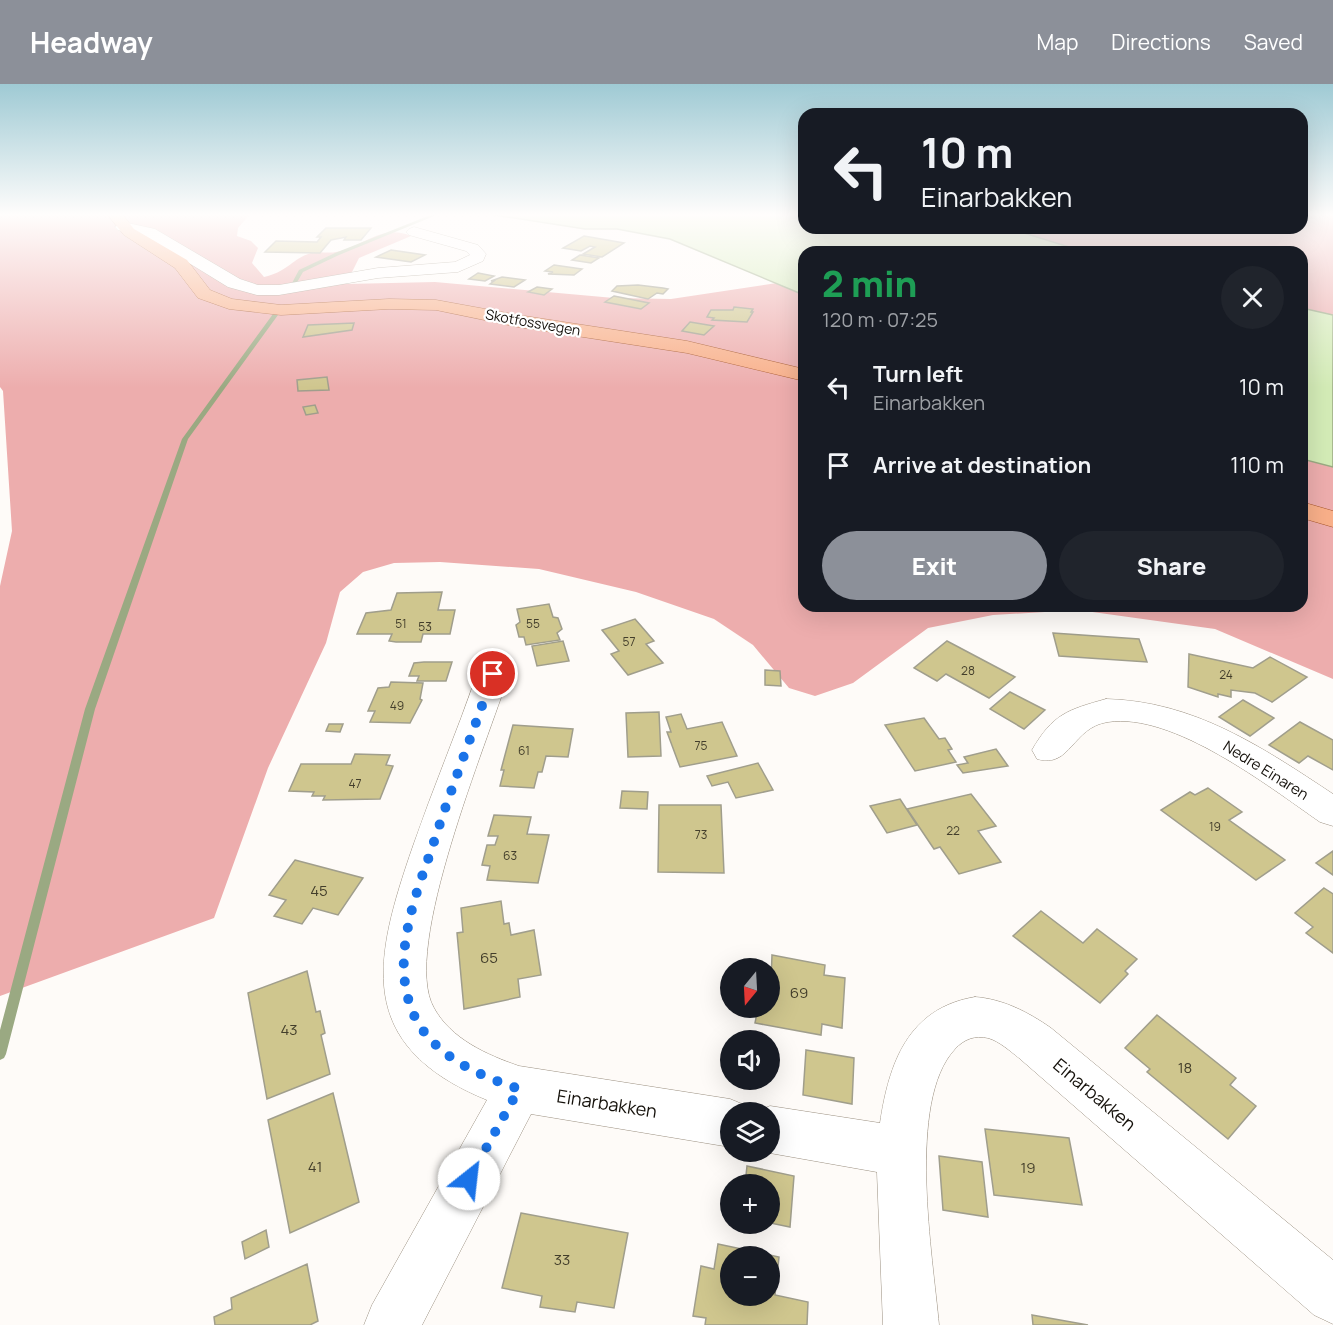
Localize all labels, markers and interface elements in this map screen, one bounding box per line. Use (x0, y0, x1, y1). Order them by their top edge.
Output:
text: Headway (30, 23, 153, 61)
text: Map (1037, 28, 1078, 56)
text: Directions (1111, 28, 1211, 56)
text: Saved (1244, 28, 1303, 56)
text: 10 m (921, 123, 1013, 181)
icon: left (822, 132, 900, 210)
text: Einarbakken (921, 178, 1072, 215)
text: 2 min (822, 259, 917, 308)
button: close (1221, 266, 1284, 329)
street label: Skotfossvegen (484, 304, 582, 340)
text: 120 m · 07:25 (822, 306, 938, 333)
text: Turn left (873, 359, 963, 389)
icon: left (822, 371, 855, 404)
text: 10 m (1239, 372, 1284, 402)
text: Einarbakken (873, 389, 985, 416)
icon: arrive (822, 449, 855, 482)
text: Arrive at destination (873, 450, 1091, 480)
text: 110 m (1230, 450, 1284, 480)
button: Exit (822, 531, 1047, 600)
button: Share (1059, 531, 1284, 600)
house number: 51 (395, 615, 407, 632)
house number: 55 (526, 615, 540, 632)
house number: 53 (418, 618, 432, 635)
house number: 57 (623, 633, 635, 650)
pin (467, 648, 518, 699)
icon: arrive (476, 657, 509, 690)
house number: 28 (961, 662, 975, 679)
house number: 24 (1219, 666, 1233, 683)
house number: 49 (390, 697, 404, 714)
street label: Nedre Einaren (1219, 735, 1313, 805)
house number: 75 (695, 737, 708, 754)
house number: 61 (518, 742, 530, 759)
house number: 47 (348, 775, 362, 792)
house number: 19 (1209, 818, 1221, 835)
house number: 22 (946, 822, 960, 839)
house number: 73 (695, 826, 707, 843)
house number: 63 (503, 847, 517, 864)
house number: 45 (310, 880, 328, 901)
house number: 65 (480, 947, 498, 968)
north arrow (720, 958, 780, 1018)
map controls (720, 958, 780, 1306)
house number: 69 (790, 982, 808, 1003)
house number: 43 (280, 1019, 298, 1040)
button: sound (720, 1030, 780, 1090)
street label: Einarbakken (1049, 1052, 1141, 1136)
house number: 18 (1178, 1057, 1192, 1078)
street label: Einarbakken (555, 1083, 659, 1123)
button: layers (720, 1102, 780, 1162)
position arrow (437, 1147, 501, 1211)
house number: 41 (308, 1156, 322, 1177)
house number: 19 (1020, 1157, 1036, 1178)
button: + (720, 1174, 780, 1234)
button: − (720, 1246, 780, 1306)
house number: 33 (554, 1249, 570, 1270)

